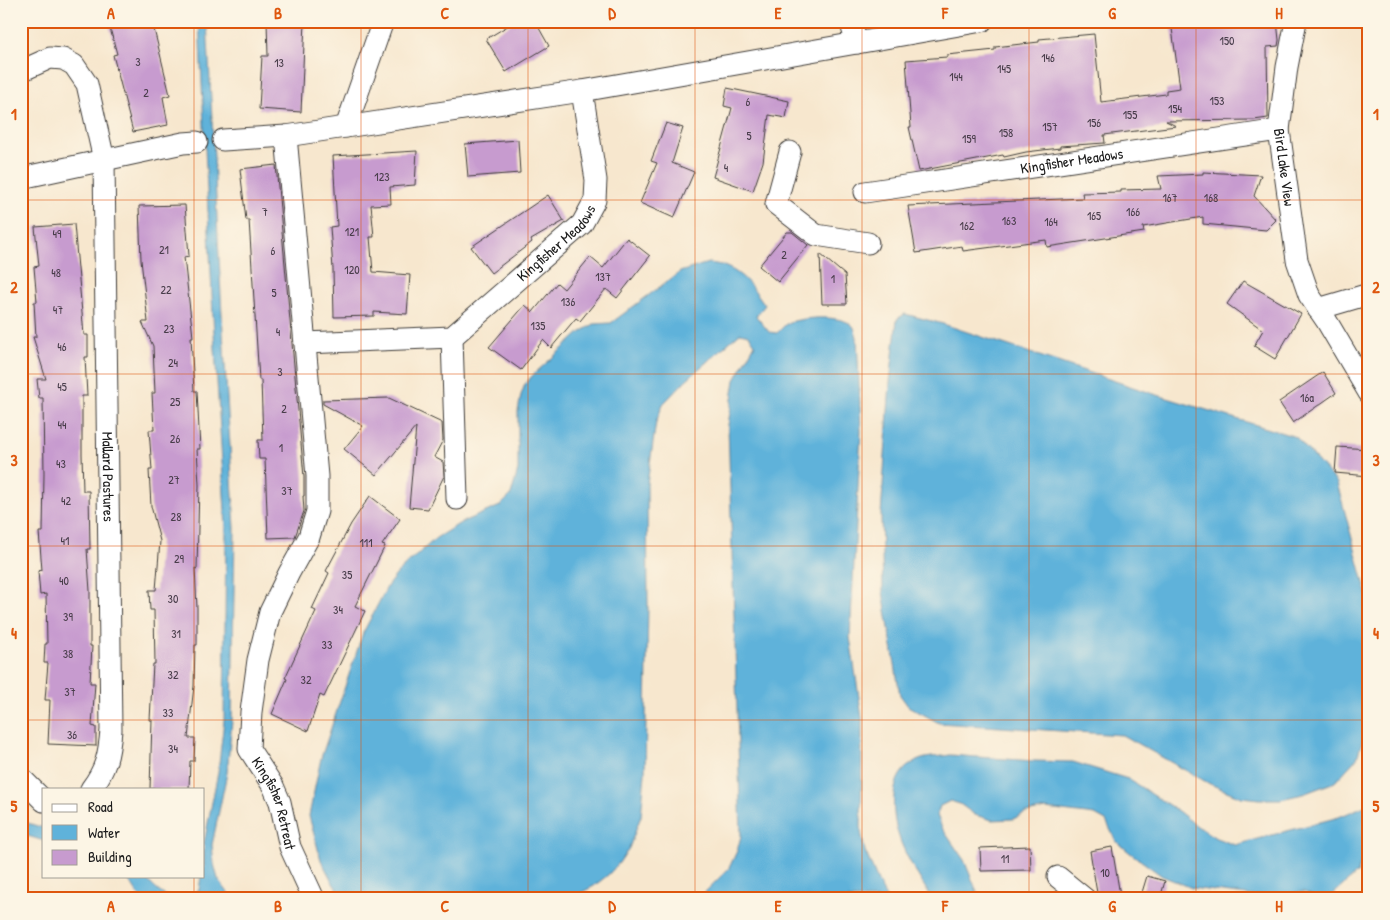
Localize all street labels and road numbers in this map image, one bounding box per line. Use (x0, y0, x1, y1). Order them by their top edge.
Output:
street label: Bird Lake View (1269, 127, 1300, 207)
street label: Kingfisher Meadows (1019, 142, 1125, 179)
street label: Kingfisher Meadows (512, 201, 601, 286)
street label: Mallard Pastures (97, 432, 119, 522)
street label: Kingfisher Retreat (247, 753, 301, 852)

